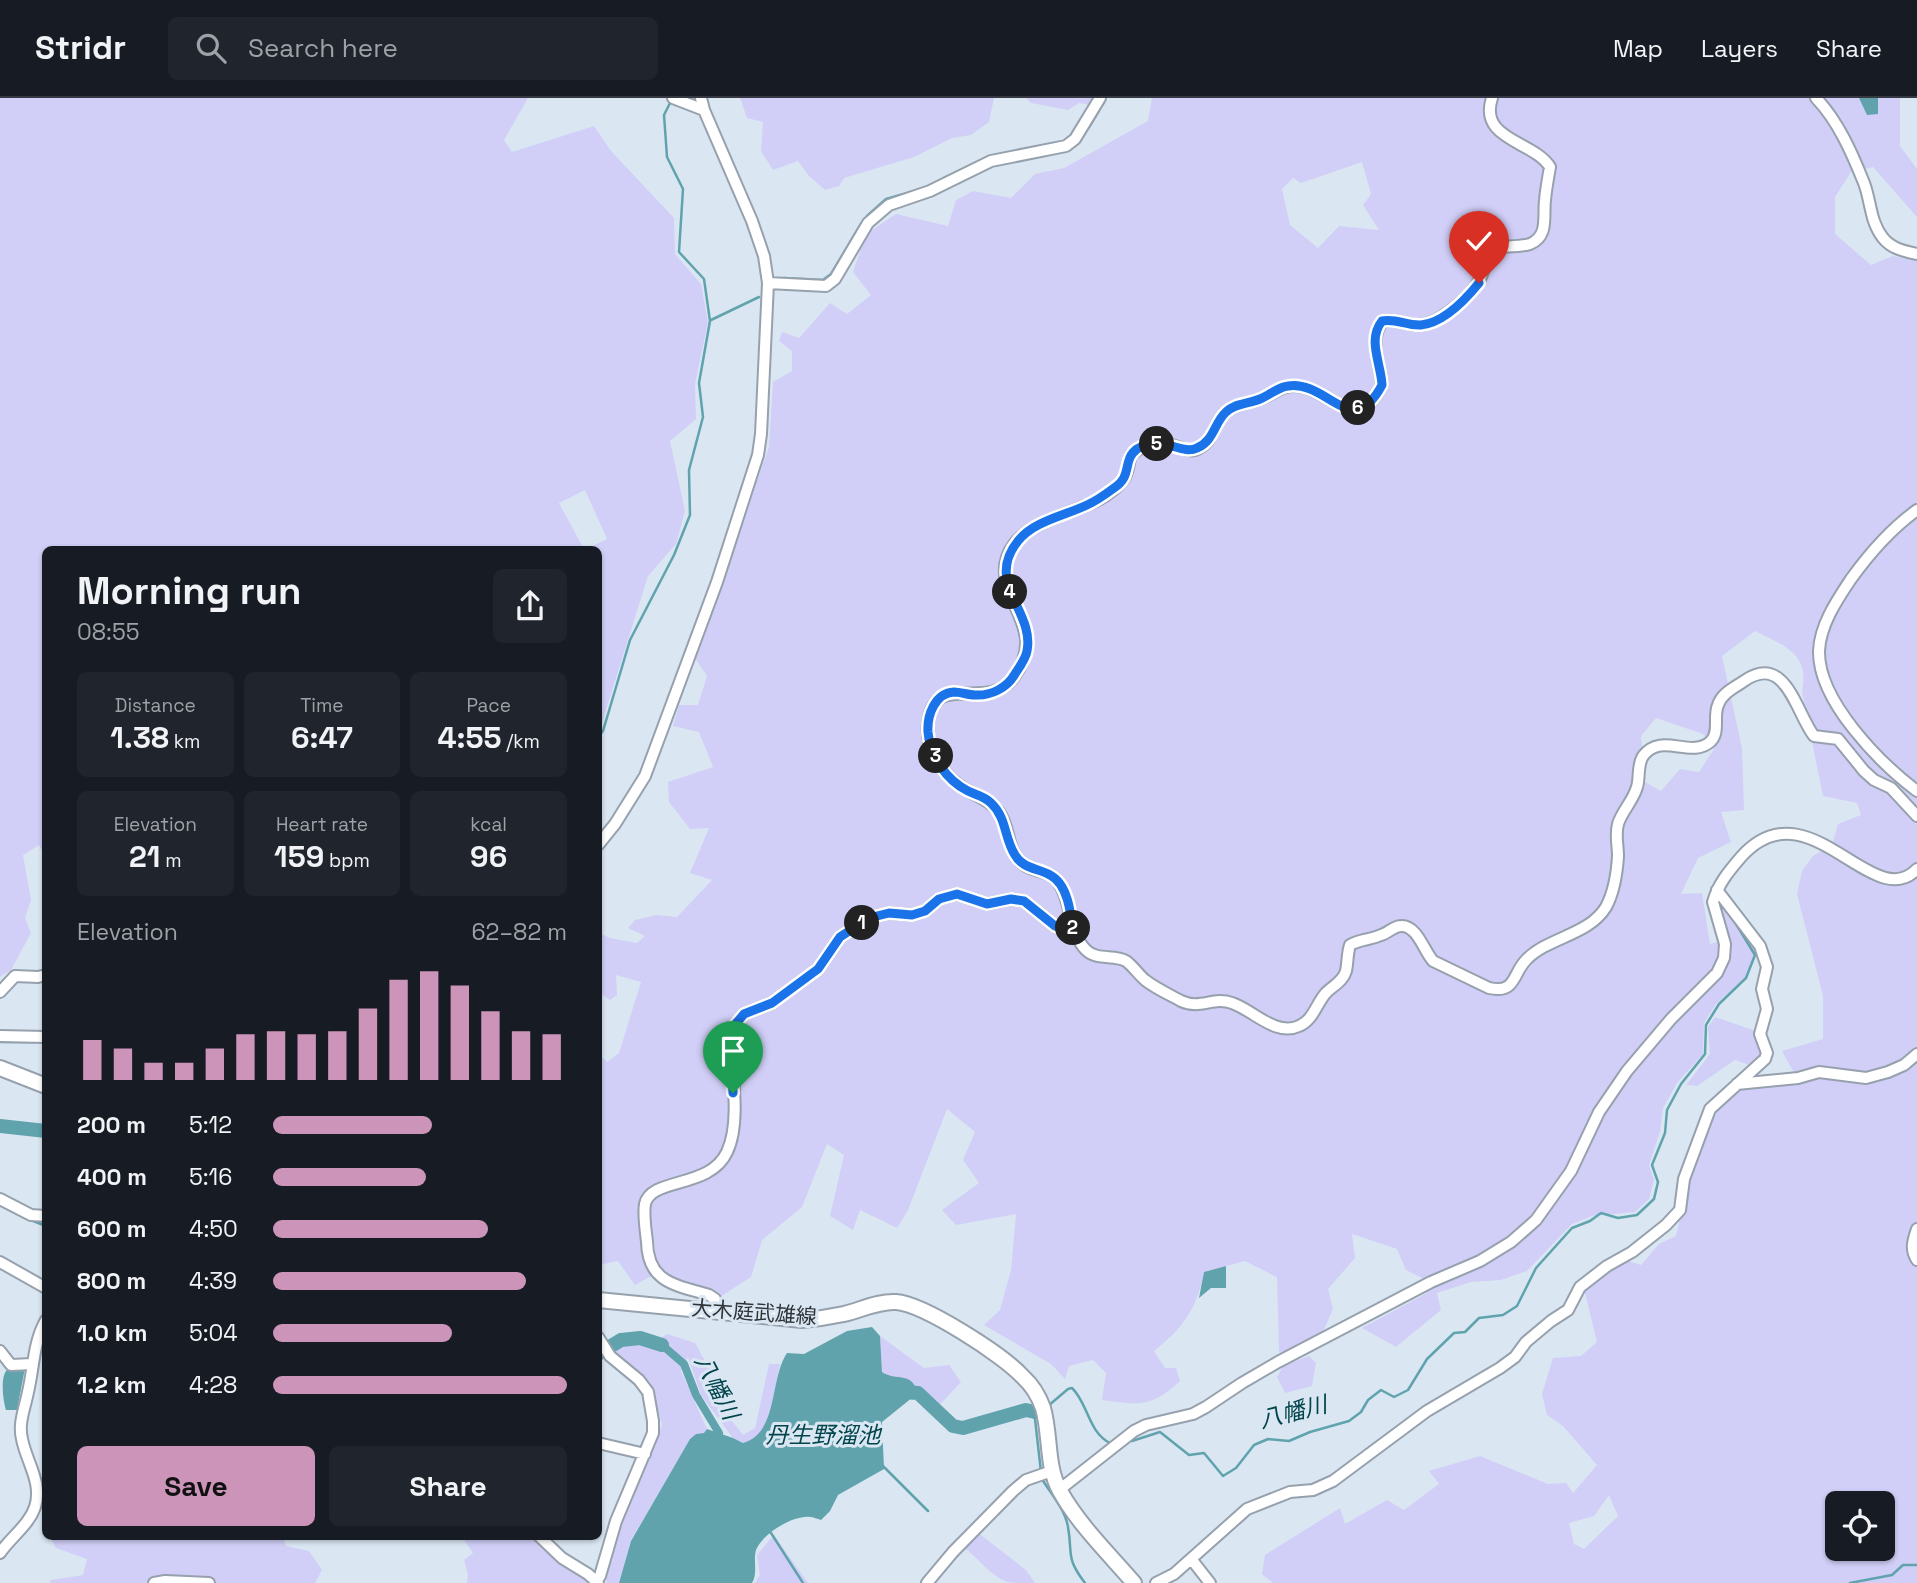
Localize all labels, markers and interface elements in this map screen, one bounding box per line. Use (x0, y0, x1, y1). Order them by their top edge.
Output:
search box (168, 17, 658, 80)
text: Stridr (35, 27, 126, 69)
icon: search (192, 29, 230, 67)
text: Search here (248, 31, 398, 65)
text: Map (1613, 33, 1663, 64)
text: Layers (1701, 33, 1778, 64)
text: Share (1816, 33, 1882, 64)
pin (1449, 211, 1509, 283)
icon: check (1460, 222, 1498, 260)
pin: 6 (1340, 390, 1376, 426)
text: 6 (1352, 395, 1363, 420)
pin: 5 (1140, 426, 1174, 462)
text: 5 (1151, 431, 1162, 456)
text: Morning run (77, 567, 302, 615)
button: share (493, 569, 567, 643)
pin: 4 (992, 574, 1028, 610)
text: 4 (1003, 579, 1016, 604)
text: 08:55 (77, 617, 139, 647)
text: Distance (115, 693, 196, 718)
text: Time (300, 693, 344, 718)
text: Pace (466, 693, 511, 718)
text: 1.38 (110, 718, 169, 757)
text: 6:47 (291, 718, 353, 757)
text: 4:55 (437, 718, 501, 757)
text: km (169, 729, 200, 754)
text: /km (501, 729, 540, 754)
pin: 3 (918, 738, 954, 774)
text: 3 (930, 743, 941, 768)
text: Elevation (114, 812, 197, 837)
text: Heart rate (276, 812, 368, 837)
text: kcal (470, 812, 507, 837)
text: 21 (129, 837, 160, 876)
text: 159 (274, 837, 324, 876)
text: 96 (470, 837, 507, 876)
text: m (160, 848, 182, 873)
text: bpm (324, 848, 370, 873)
pin: 1 (844, 906, 880, 940)
text: 1 (857, 910, 866, 935)
pin: 2 (1056, 910, 1090, 946)
text: 2 (1067, 915, 1078, 940)
text: Elevation (77, 917, 178, 947)
text: 62–82 m (471, 917, 567, 947)
pin (703, 1021, 763, 1093)
icon: arrive (714, 1032, 752, 1070)
text: 200 m (77, 1110, 146, 1140)
text: 5:12 (189, 1110, 232, 1140)
text: 400 m (77, 1162, 147, 1192)
text: 5:16 (189, 1162, 232, 1192)
text: 600 m (77, 1214, 147, 1244)
text: 4:50 (189, 1214, 238, 1244)
text: 800 m (77, 1266, 146, 1296)
text: 4:39 (189, 1266, 237, 1296)
street label: 大木庭武雄線 (690, 1294, 818, 1330)
text: 1.0 km (77, 1318, 147, 1348)
text: 5:04 (189, 1318, 238, 1348)
water label: 八幡川 (688, 1349, 747, 1427)
text: 1.2 km (77, 1370, 146, 1400)
text: 4:28 (189, 1370, 237, 1400)
water label: 八幡川 (1256, 1388, 1333, 1435)
water label: 丹生野溜池 (766, 1420, 883, 1450)
button: Save (77, 1446, 315, 1526)
button: Share (329, 1446, 567, 1526)
map controls (1825, 1491, 1895, 1561)
button: locate (1825, 1491, 1895, 1561)

